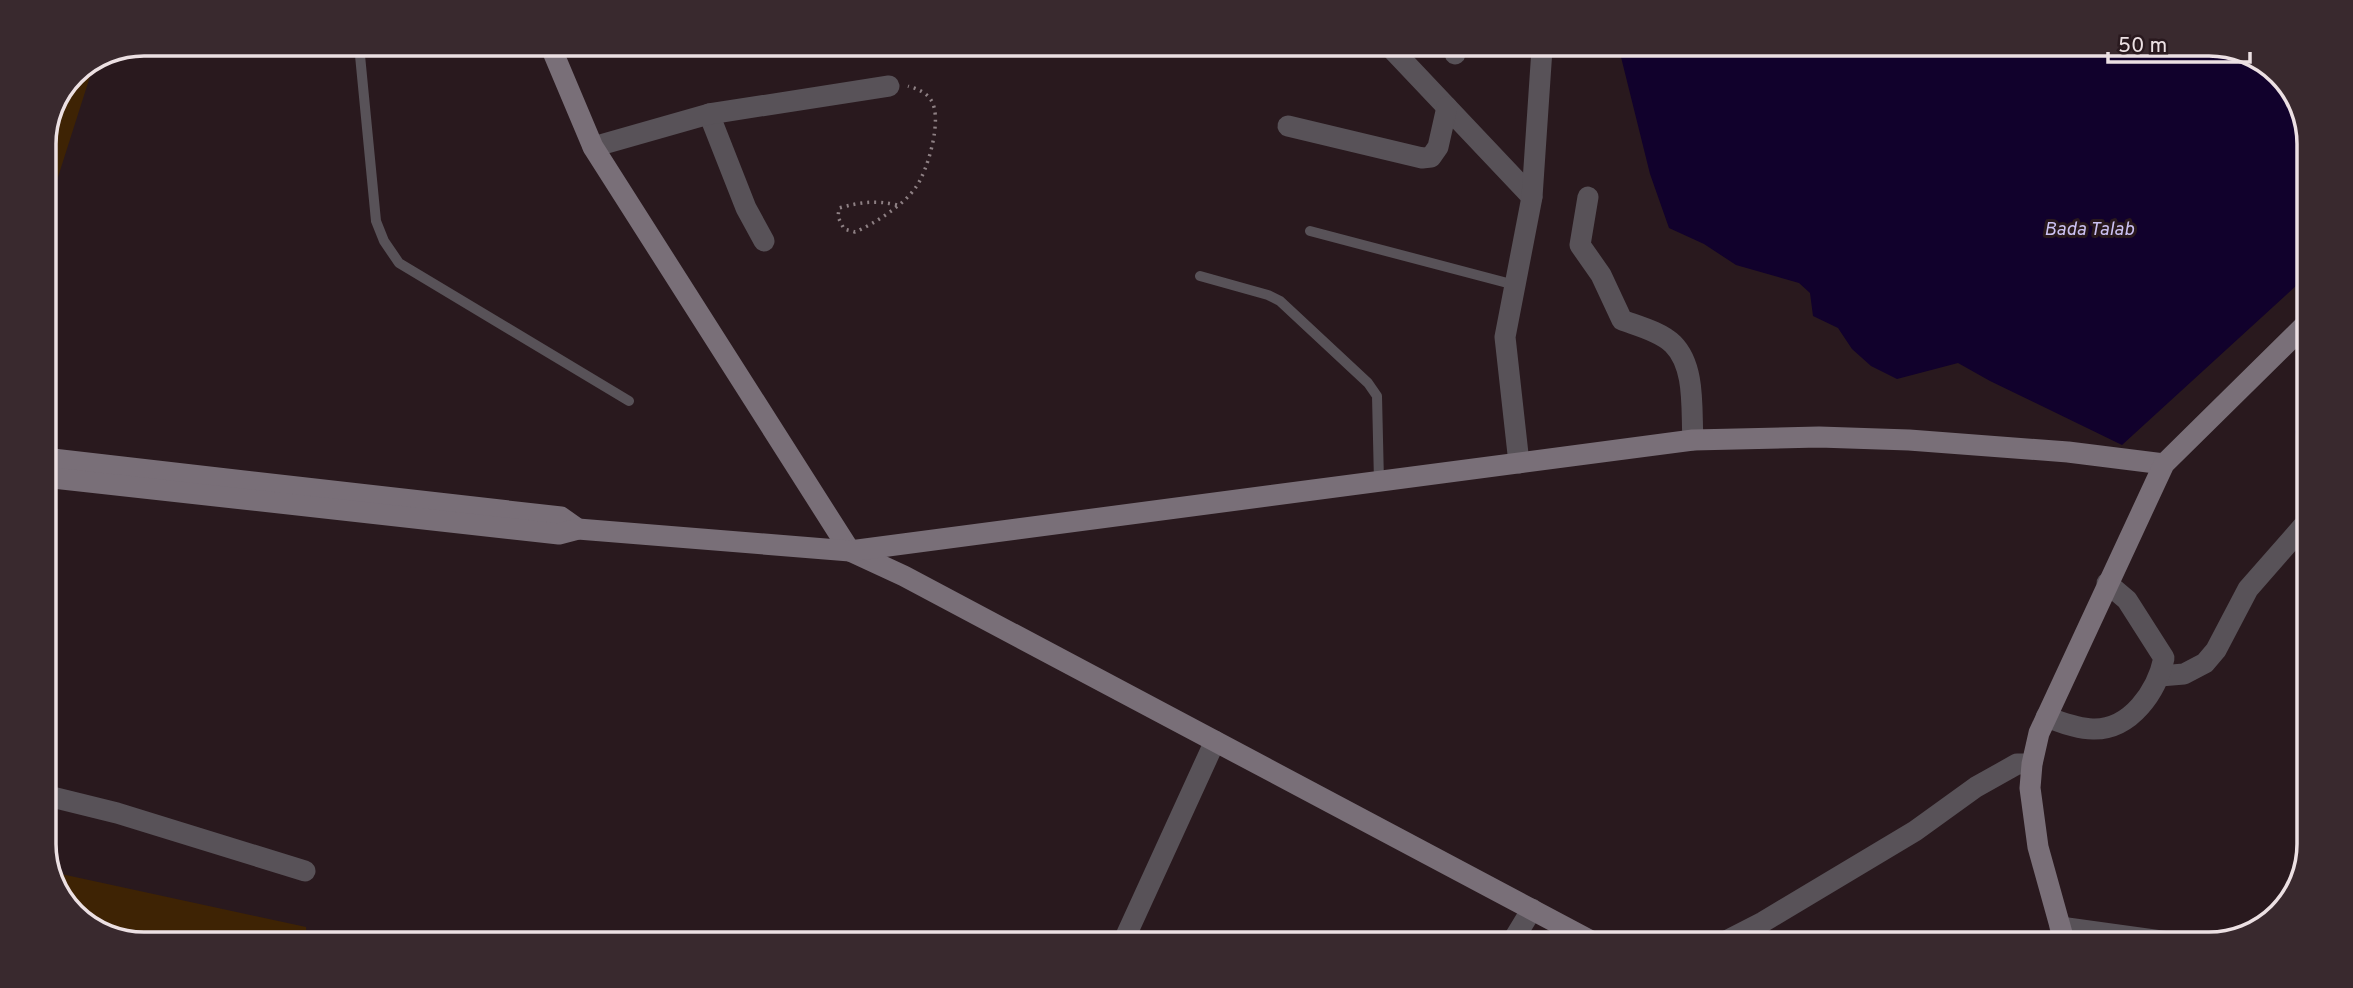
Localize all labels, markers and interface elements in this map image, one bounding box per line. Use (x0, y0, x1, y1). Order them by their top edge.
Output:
scale bar (2108, 21, 2250, 65)
text: 50 m (2118, 33, 2167, 60)
water label: Bada Talab (2044, 218, 2135, 242)

